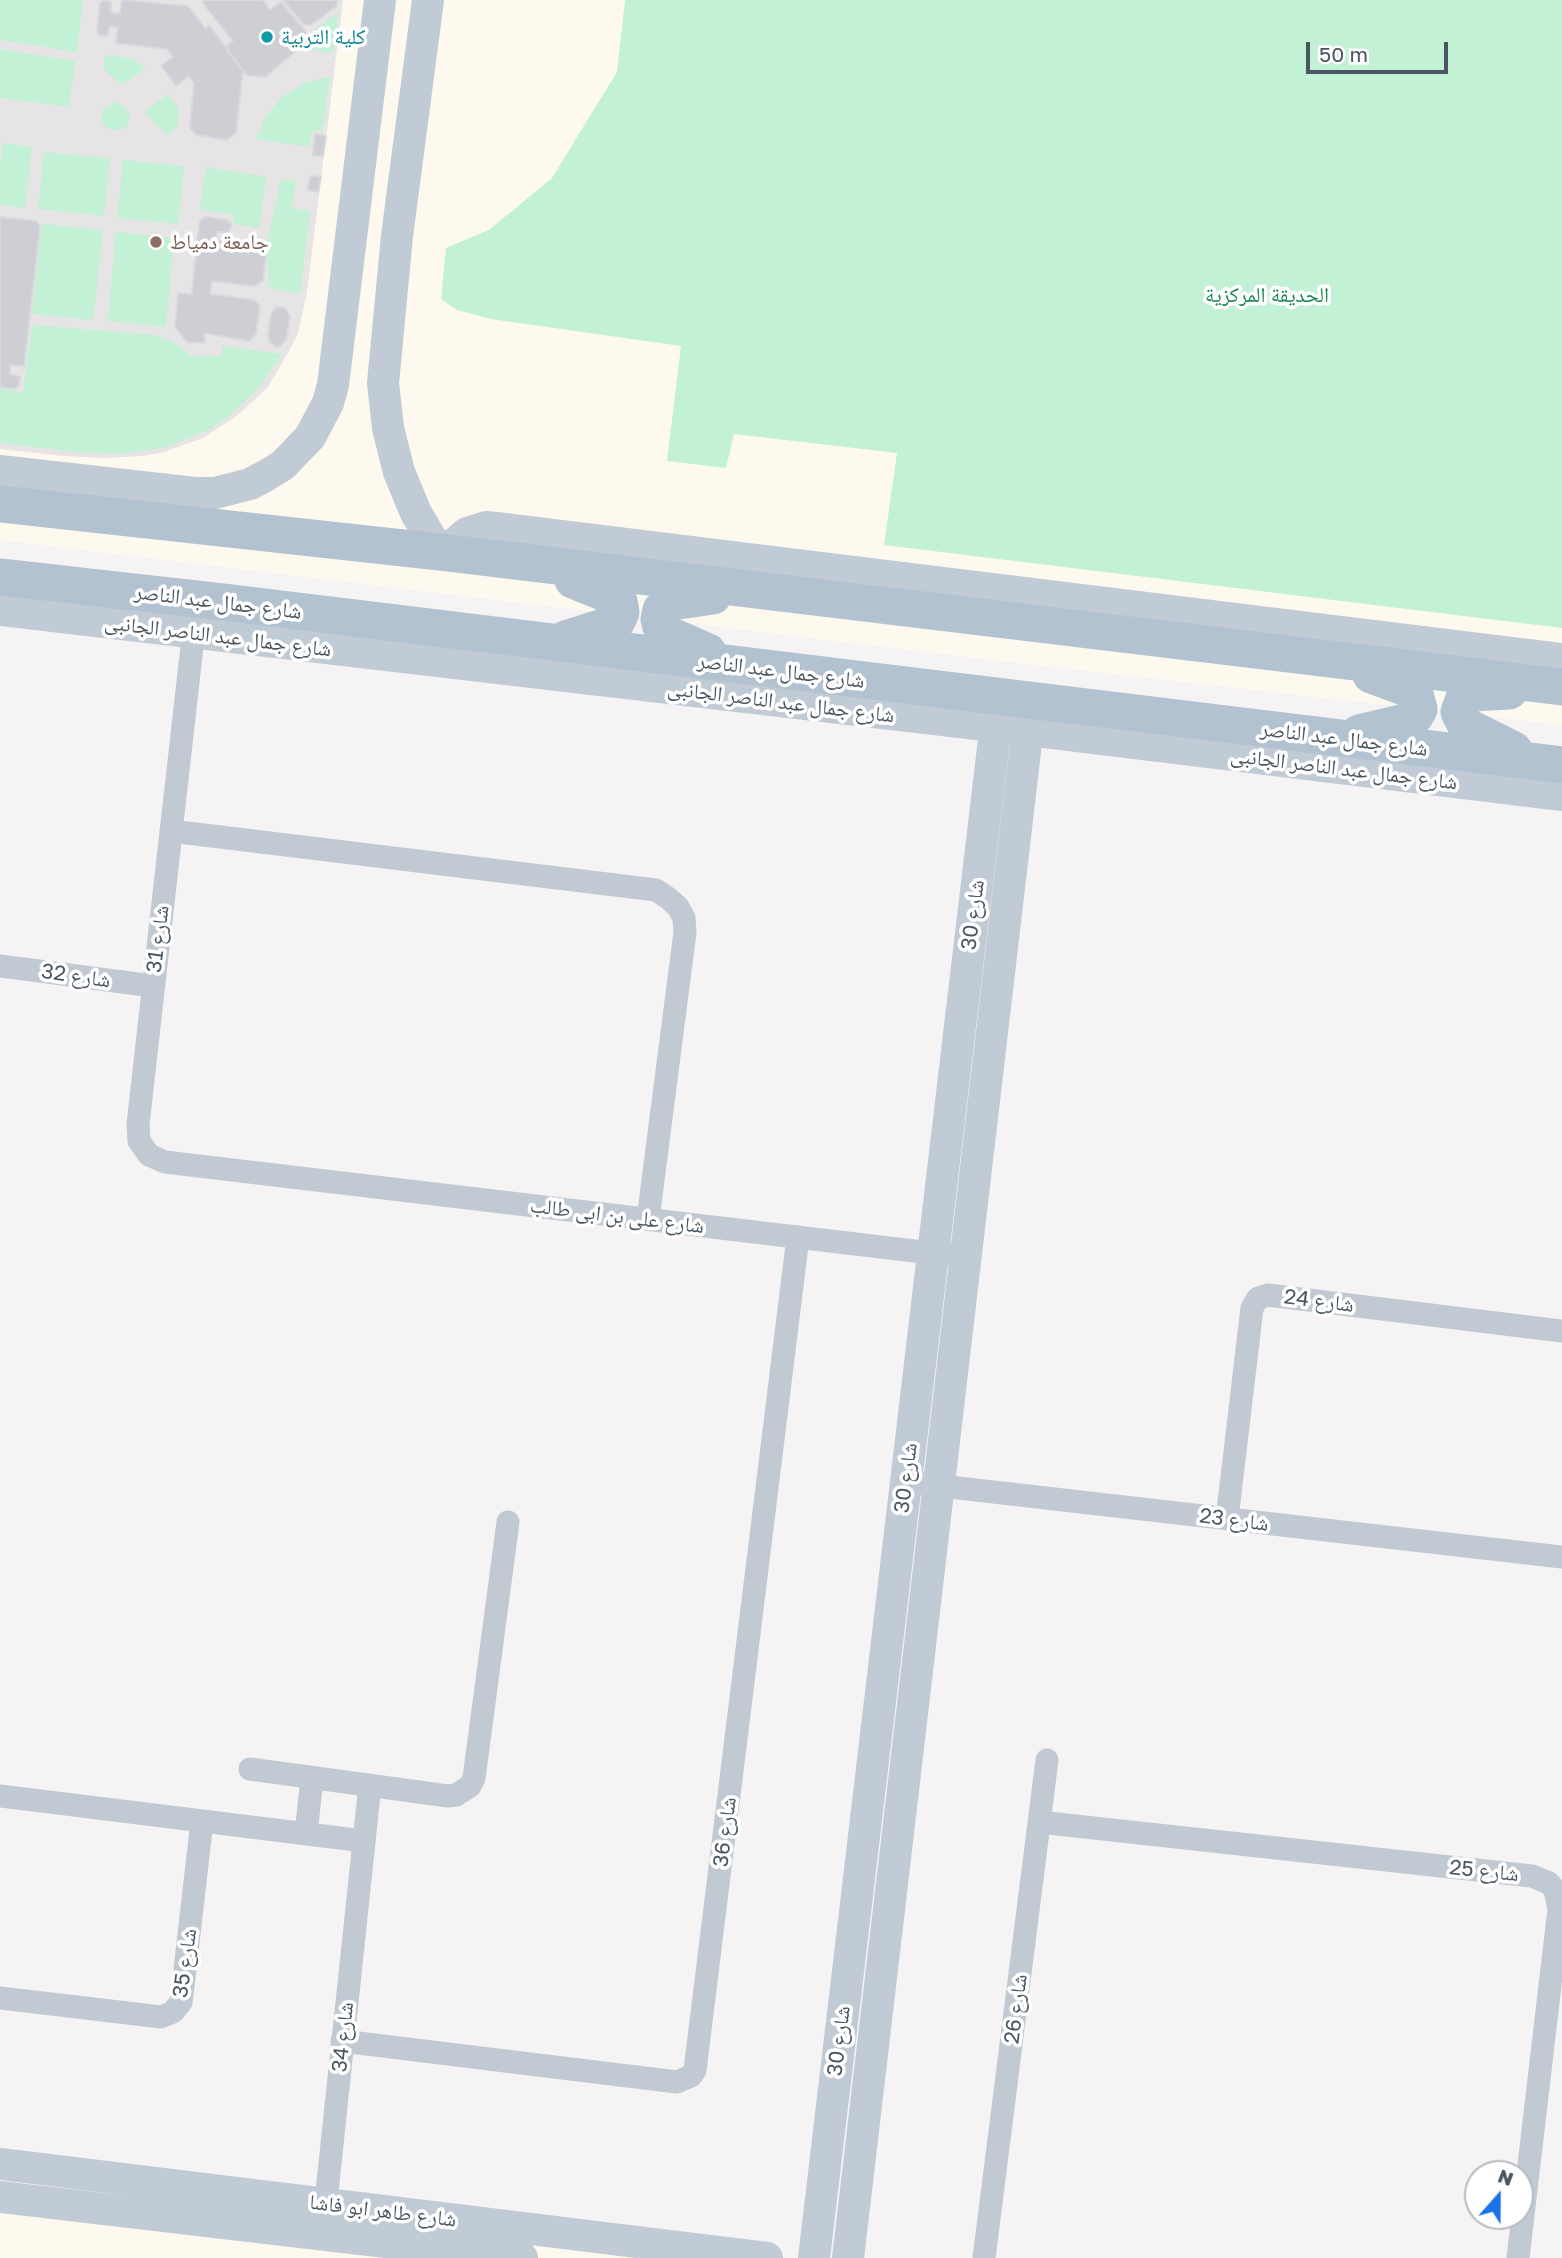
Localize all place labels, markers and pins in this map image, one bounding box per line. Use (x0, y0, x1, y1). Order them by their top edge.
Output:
place label: كلية التربية (281, 24, 365, 50)
marker: كلية التربية (259, 29, 275, 45)
place label: جامعة دمياط (170, 229, 269, 255)
marker: جامعة دمياط (148, 234, 164, 250)

